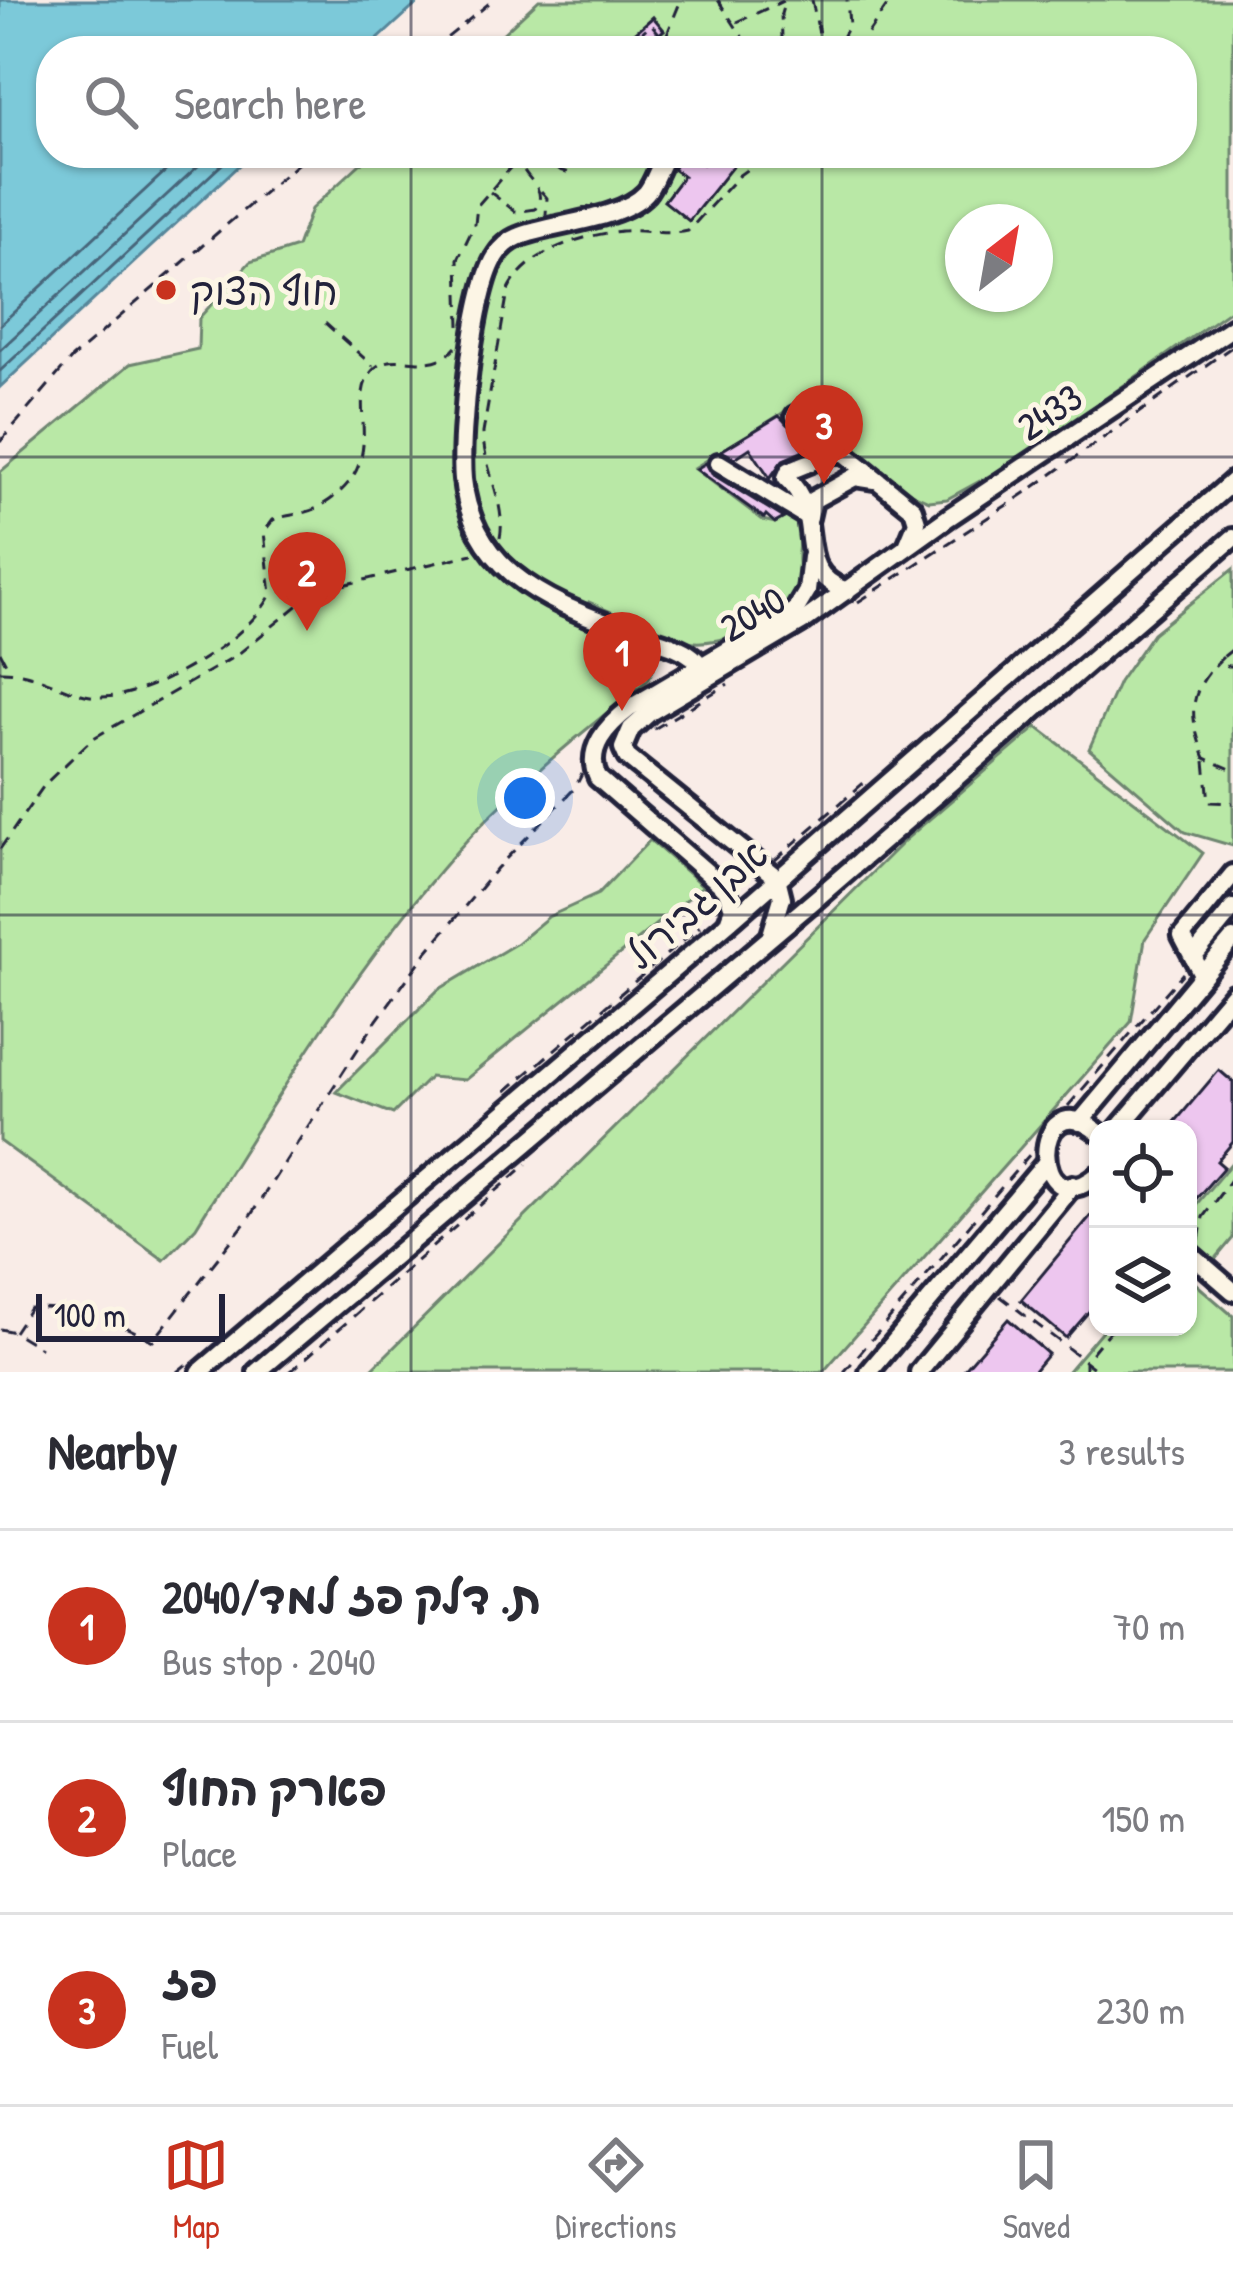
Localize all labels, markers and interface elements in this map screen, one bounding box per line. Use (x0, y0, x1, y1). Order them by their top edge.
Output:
search box (36, 36, 1197, 168)
icon: search (78, 69, 144, 135)
text: Search here (174, 72, 366, 133)
north arrow (945, 204, 1053, 312)
place label: חוף הצוק (190, 264, 338, 317)
marker: חוף הצוק (153, 277, 179, 303)
street label: 2433 (1006, 370, 1092, 452)
pin: 3 (785, 385, 863, 484)
pin: 2 (268, 532, 346, 631)
street label: 2040 (709, 573, 795, 653)
pin: 1 (583, 612, 661, 711)
your location (495, 768, 555, 828)
street label: אבן גבירול (614, 827, 778, 981)
map controls (1089, 1120, 1197, 1336)
button: locate (1089, 1120, 1197, 1228)
button: layers (1089, 1228, 1197, 1336)
scale bar (36, 1288, 225, 1341)
text: 100 m (54, 1293, 126, 1337)
text: Nearby (48, 1416, 178, 1485)
text: 3 results (1059, 1424, 1185, 1477)
text: ת. דלק פז למד/2040 (162, 1566, 541, 1627)
text: 1 (80, 1599, 94, 1652)
text: 70 m (1113, 1599, 1185, 1652)
text: Bus stop · 2040 (162, 1634, 376, 1687)
text: פארק החוף (162, 1758, 387, 1819)
text: 2 (78, 1791, 96, 1844)
text: 150 m (1101, 1791, 1185, 1844)
text: Place (162, 1826, 237, 1879)
text: פז (162, 1950, 218, 2011)
text: 3 (78, 1983, 96, 2036)
text: 230 m (1096, 1983, 1185, 2036)
text: Fuel (162, 2018, 218, 2071)
tab: Map (163, 2132, 229, 2248)
tab: Directions (555, 2132, 677, 2248)
tab: Saved (1003, 2132, 1070, 2248)

